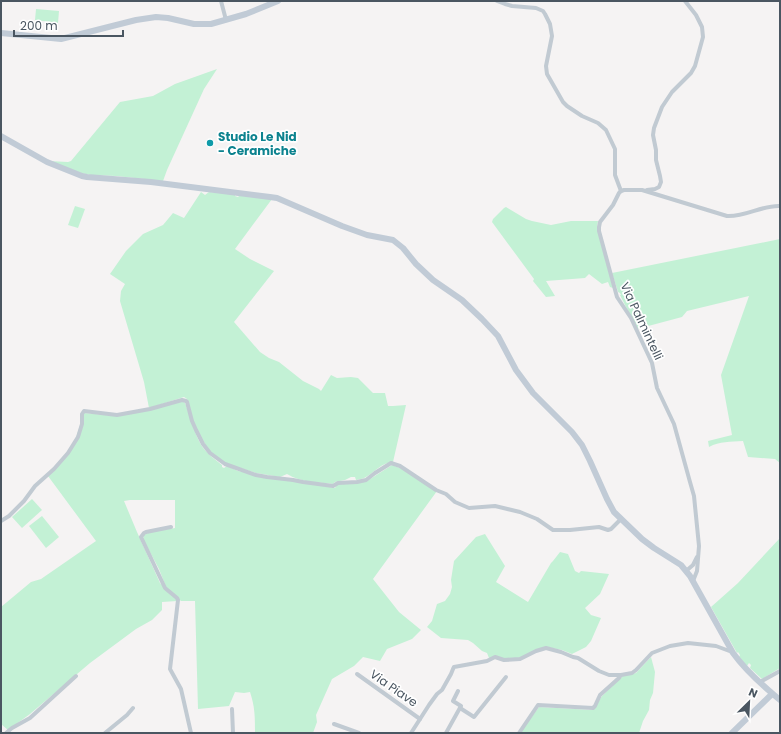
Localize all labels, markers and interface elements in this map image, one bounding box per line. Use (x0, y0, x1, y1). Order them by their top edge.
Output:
scale bar (14, 12, 123, 38)
text: 200 m (20, 17, 58, 34)
place label: Studio Le Nid - Ceramiche (218, 128, 297, 159)
marker: Studio Le Nid - Ceramiche (205, 138, 215, 148)
street label: Via Palmintelli (617, 279, 667, 363)
street label: Via Piave (367, 665, 421, 711)
north arrow (729, 682, 769, 722)
text: N (746, 684, 760, 702)

